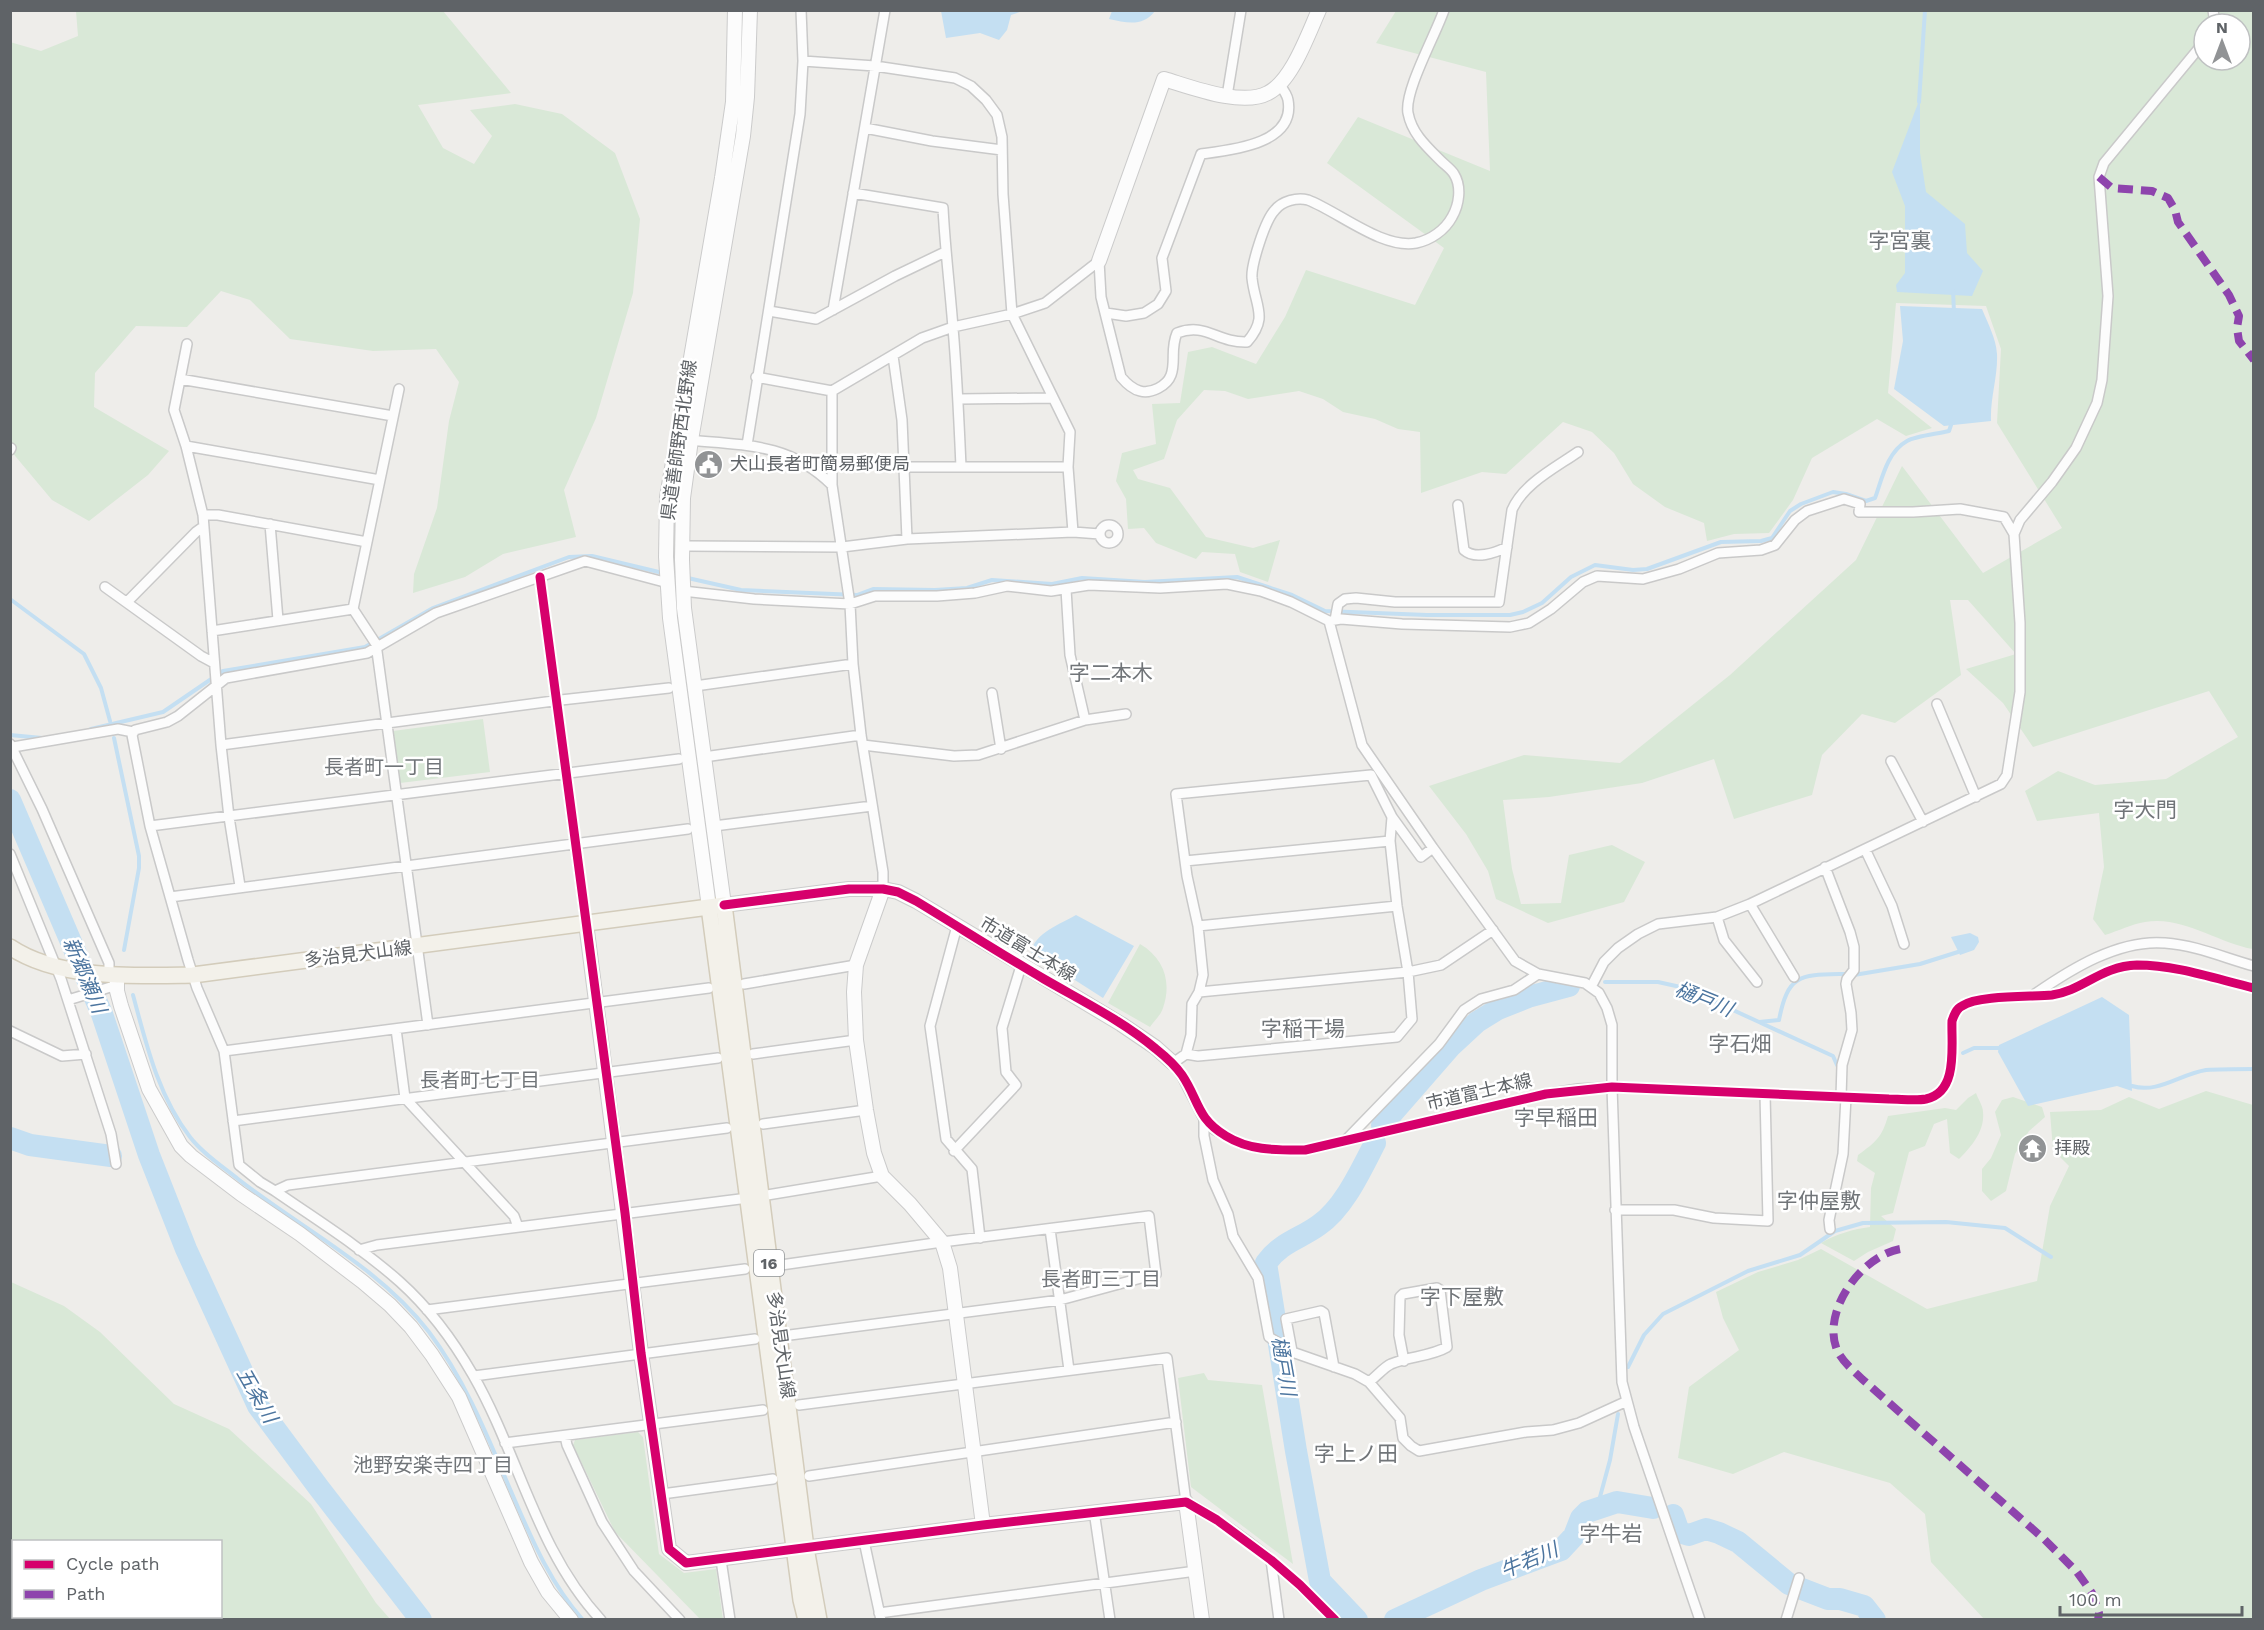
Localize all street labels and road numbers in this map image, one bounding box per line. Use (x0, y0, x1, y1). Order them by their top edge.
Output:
street label: 県道善師野西北野線 (657, 358, 700, 522)
street label: 市道富士本線 (977, 912, 1080, 985)
street label: 多治見犬山線 (303, 937, 413, 971)
street label: 市道富士本線 (1424, 1069, 1534, 1114)
road number: 16 (754, 1250, 784, 1276)
street label: 多治見犬山線 (764, 1290, 799, 1400)

